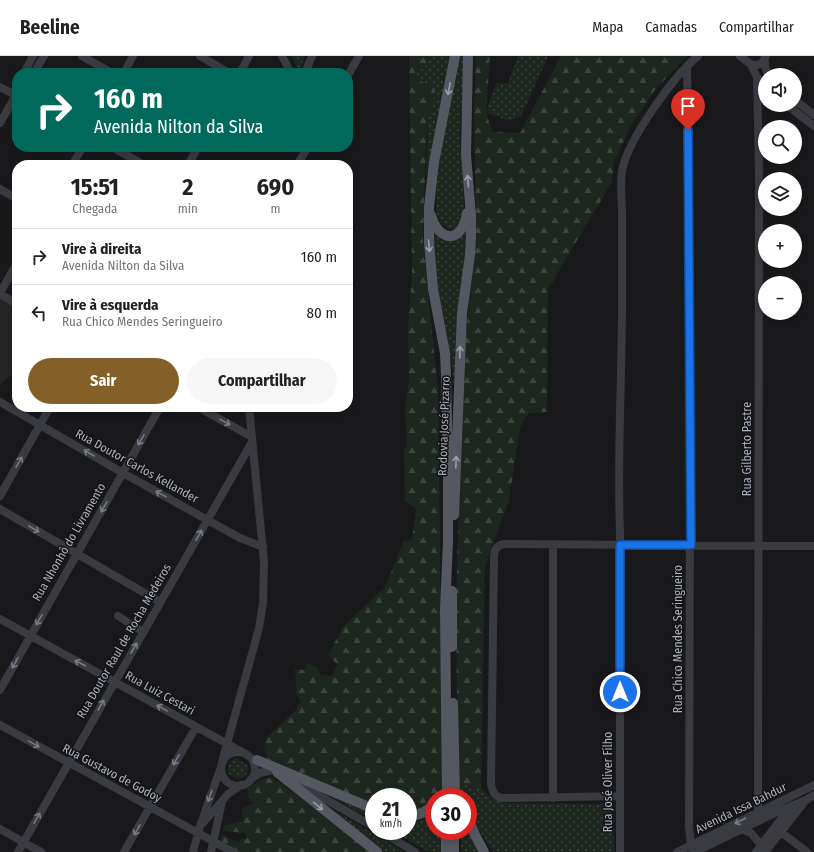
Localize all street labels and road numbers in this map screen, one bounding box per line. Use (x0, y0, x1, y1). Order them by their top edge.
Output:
street label: Rodovia José Pizarro (435, 376, 453, 476)
street label: Rua Gilberto Pastre (740, 402, 754, 496)
street label: Rua Doutor Carlos Kellander (73, 426, 202, 506)
street label: Rua Nhonhô do Livramento (30, 481, 108, 603)
street label: Rua Doutor Raul de Rocha Medeiros (74, 561, 174, 721)
street label: Rua Chico Mendes Seringueiro (671, 565, 685, 713)
street label: Rua Luiz Cestari (123, 668, 197, 718)
street label: Rua José Oliver Filho (601, 732, 615, 832)
street label: Rua Gustavo de Godoy (60, 741, 164, 805)
street label: Avenida Issa Bahdur (693, 780, 790, 836)

